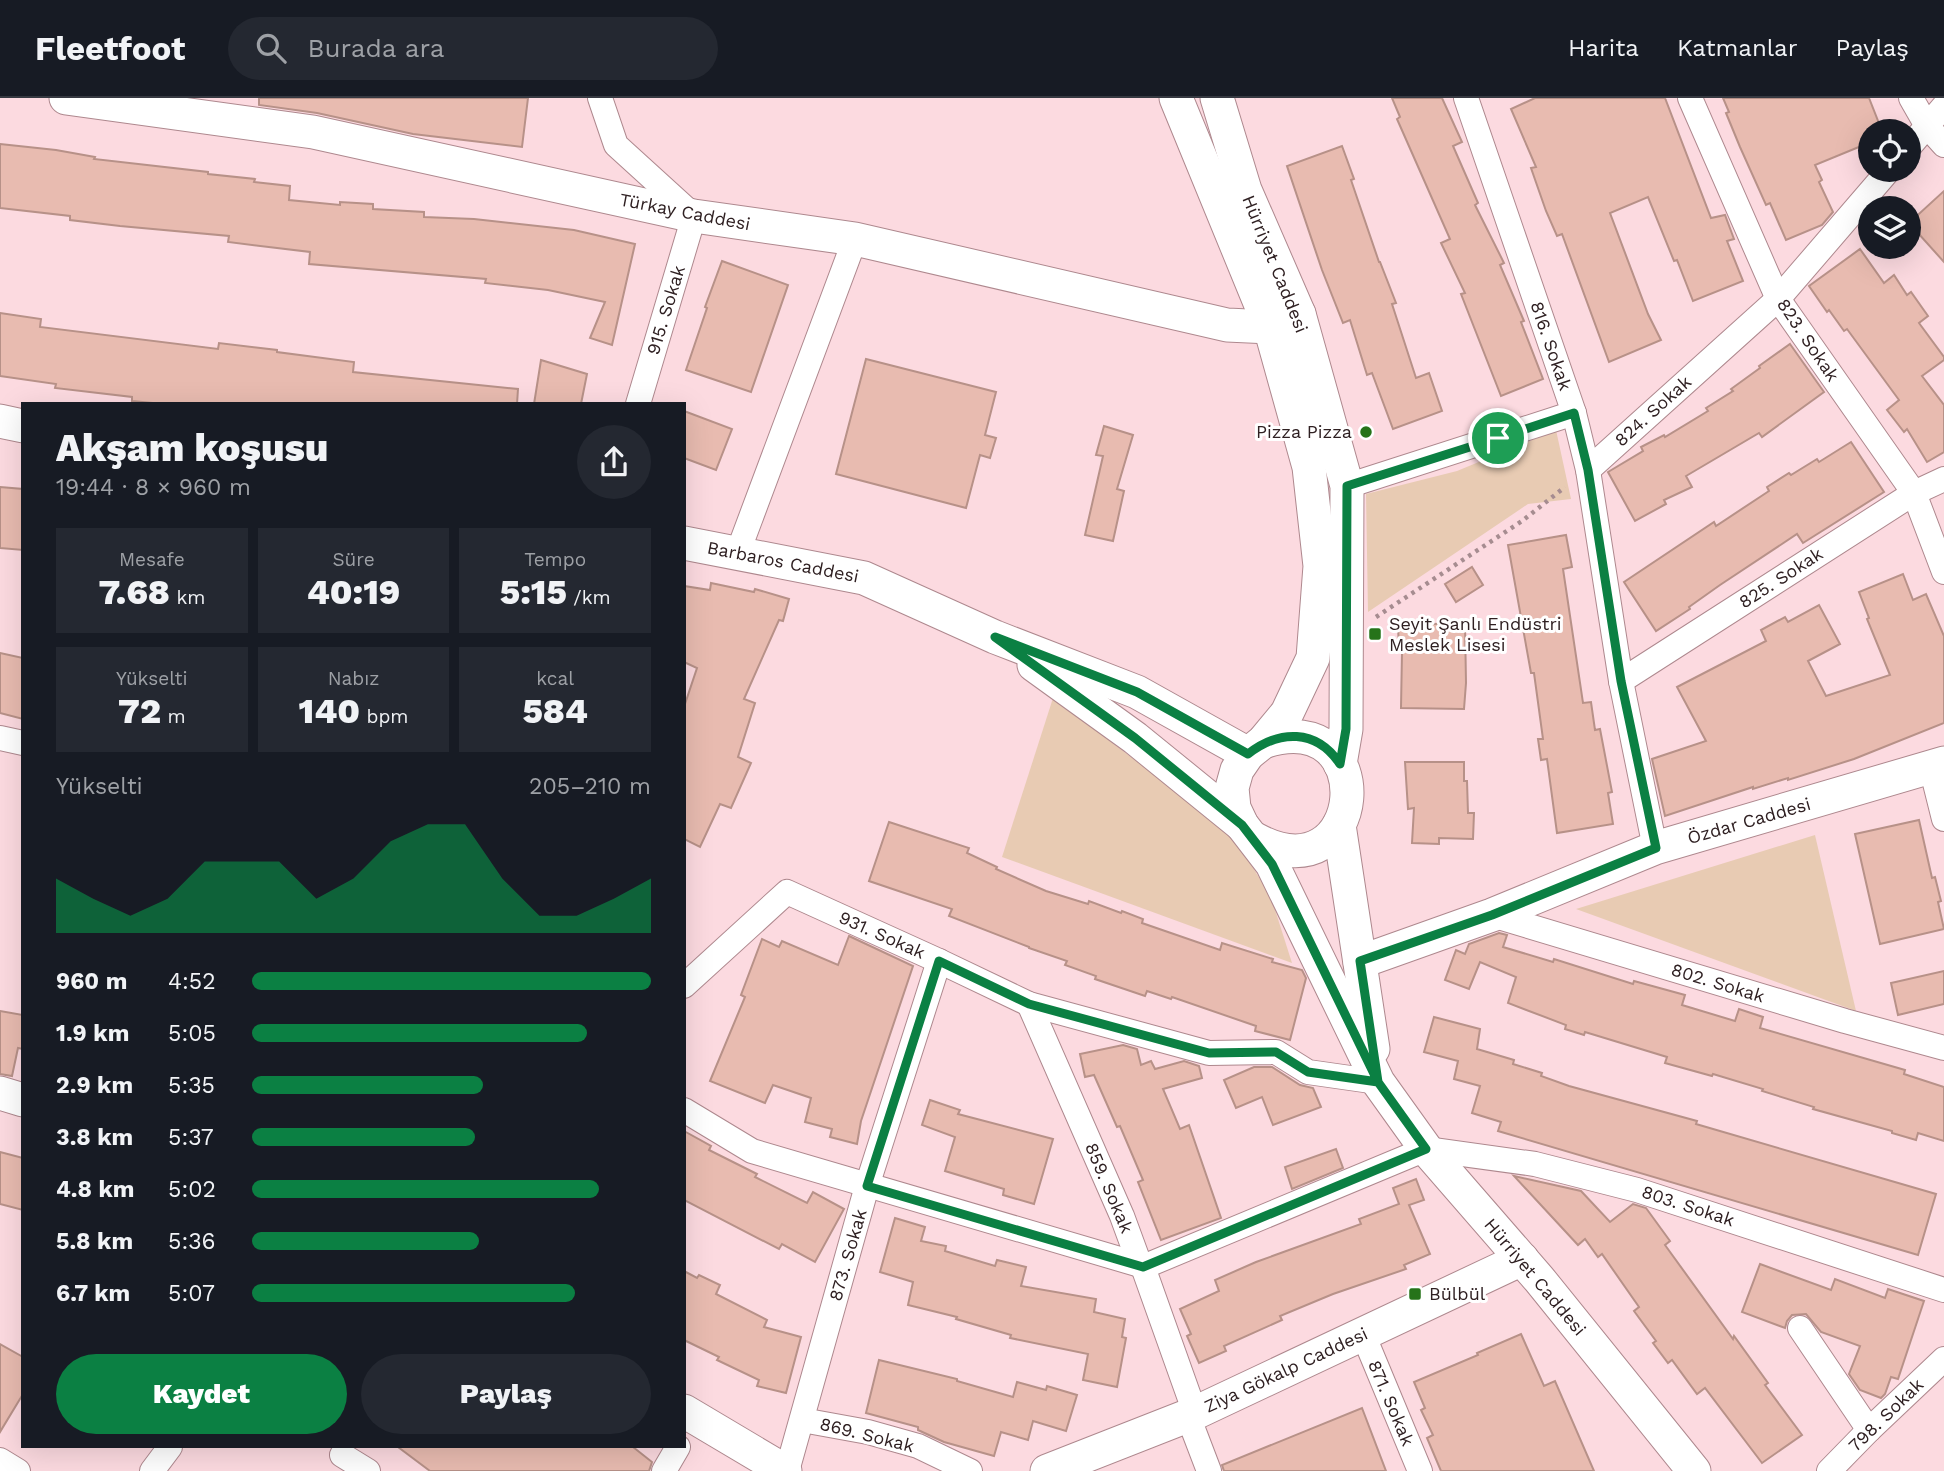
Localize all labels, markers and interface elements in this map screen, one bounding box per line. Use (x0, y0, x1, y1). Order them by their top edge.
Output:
search box (228, 17, 718, 80)
text: Fleetfoot (35, 29, 186, 68)
icon: search (252, 29, 290, 67)
text: Burada ara (308, 33, 444, 63)
text: Harita (1568, 34, 1639, 62)
text: Katmanlar (1677, 34, 1798, 62)
text: Paylaş (1836, 34, 1909, 62)
map controls (1858, 119, 1921, 259)
button: locate (1858, 119, 1921, 182)
street label: Türkay Caddesi (618, 189, 752, 234)
street label: Hürriyet Caddesi (1238, 192, 1313, 336)
button: layers (1858, 196, 1921, 259)
street label: 915. Sokak (642, 263, 689, 357)
street label: 823. Sokak (1773, 294, 1844, 385)
street label: 816. Sokak (1526, 299, 1576, 393)
street label: 824. Sokak (1610, 371, 1695, 450)
pin (1468, 408, 1528, 468)
icon: arrive (1479, 419, 1517, 457)
place label: Pizza Pizza (1256, 421, 1352, 442)
marker: Pizza Pizza (1358, 424, 1374, 440)
button: share (577, 425, 651, 499)
text: Akşam koşusu (56, 426, 328, 470)
text: 19:44 · 8 × 960 m (56, 474, 251, 501)
street label: Barbaros Caddesi (705, 537, 861, 587)
street label: 825. Sokak (1735, 543, 1827, 612)
text: Mesafe (119, 548, 185, 571)
text: Süre (332, 548, 375, 571)
text: Tempo (524, 548, 586, 571)
text: 7.68 (98, 571, 170, 613)
text: 40:19 (307, 571, 400, 613)
text: 5:15 (500, 571, 567, 613)
text: km (170, 586, 205, 609)
text: /km (567, 586, 611, 609)
place label: Seyit Şanlı Endüstri Meslek Lisesi (1389, 613, 1562, 655)
marker: Seyit Şanlı Endüstri Meslek Lisesi (1367, 626, 1383, 642)
text: Yükselti (116, 667, 188, 690)
text: Nabız (328, 667, 379, 690)
text: kcal (536, 667, 574, 690)
text: 72 (118, 690, 161, 732)
text: 140 (299, 690, 360, 732)
text: 584 (522, 690, 588, 732)
text: m (161, 705, 186, 728)
text: bpm (360, 705, 408, 728)
text: Yükselti (56, 773, 143, 800)
text: 205–210 m (529, 773, 651, 800)
street label: Özdar Caddesi (1685, 793, 1813, 848)
street label: 931. Sokak (836, 906, 928, 963)
street label: 802. Sokak (1669, 958, 1767, 1007)
text: 960 m (56, 968, 127, 995)
text: 4:52 (168, 968, 216, 995)
text: 1.9 km (56, 1020, 129, 1047)
text: 5:05 (168, 1020, 216, 1047)
text: 2.9 km (56, 1072, 133, 1099)
text: 5:35 (168, 1072, 215, 1099)
text: 3.8 km (56, 1124, 133, 1151)
text: 5:37 (168, 1124, 214, 1151)
street label: 859. Sokak (1081, 1139, 1138, 1236)
text: 4.8 km (56, 1176, 134, 1203)
text: 5:02 (168, 1176, 216, 1203)
street label: 803. Sokak (1639, 1181, 1737, 1230)
street label: 873. Sokak (824, 1206, 871, 1303)
street label: Hürriyet Caddesi (1480, 1214, 1591, 1340)
text: 5.8 km (56, 1228, 133, 1255)
text: 5:36 (168, 1228, 216, 1255)
text: 6.7 km (56, 1280, 130, 1307)
text: 5:07 (168, 1280, 215, 1307)
place label: Bülbül (1429, 1283, 1486, 1304)
marker: Bülbül (1407, 1286, 1423, 1302)
street label: Ziya Gökalp Caddesi (1201, 1322, 1371, 1417)
button: Kaydet (56, 1354, 347, 1434)
button: Paylaş (361, 1354, 651, 1434)
street label: 871. Sokak (1364, 1357, 1419, 1449)
street label: 798. Sokak (1844, 1374, 1927, 1456)
street label: 869. Sokak (818, 1413, 917, 1456)

